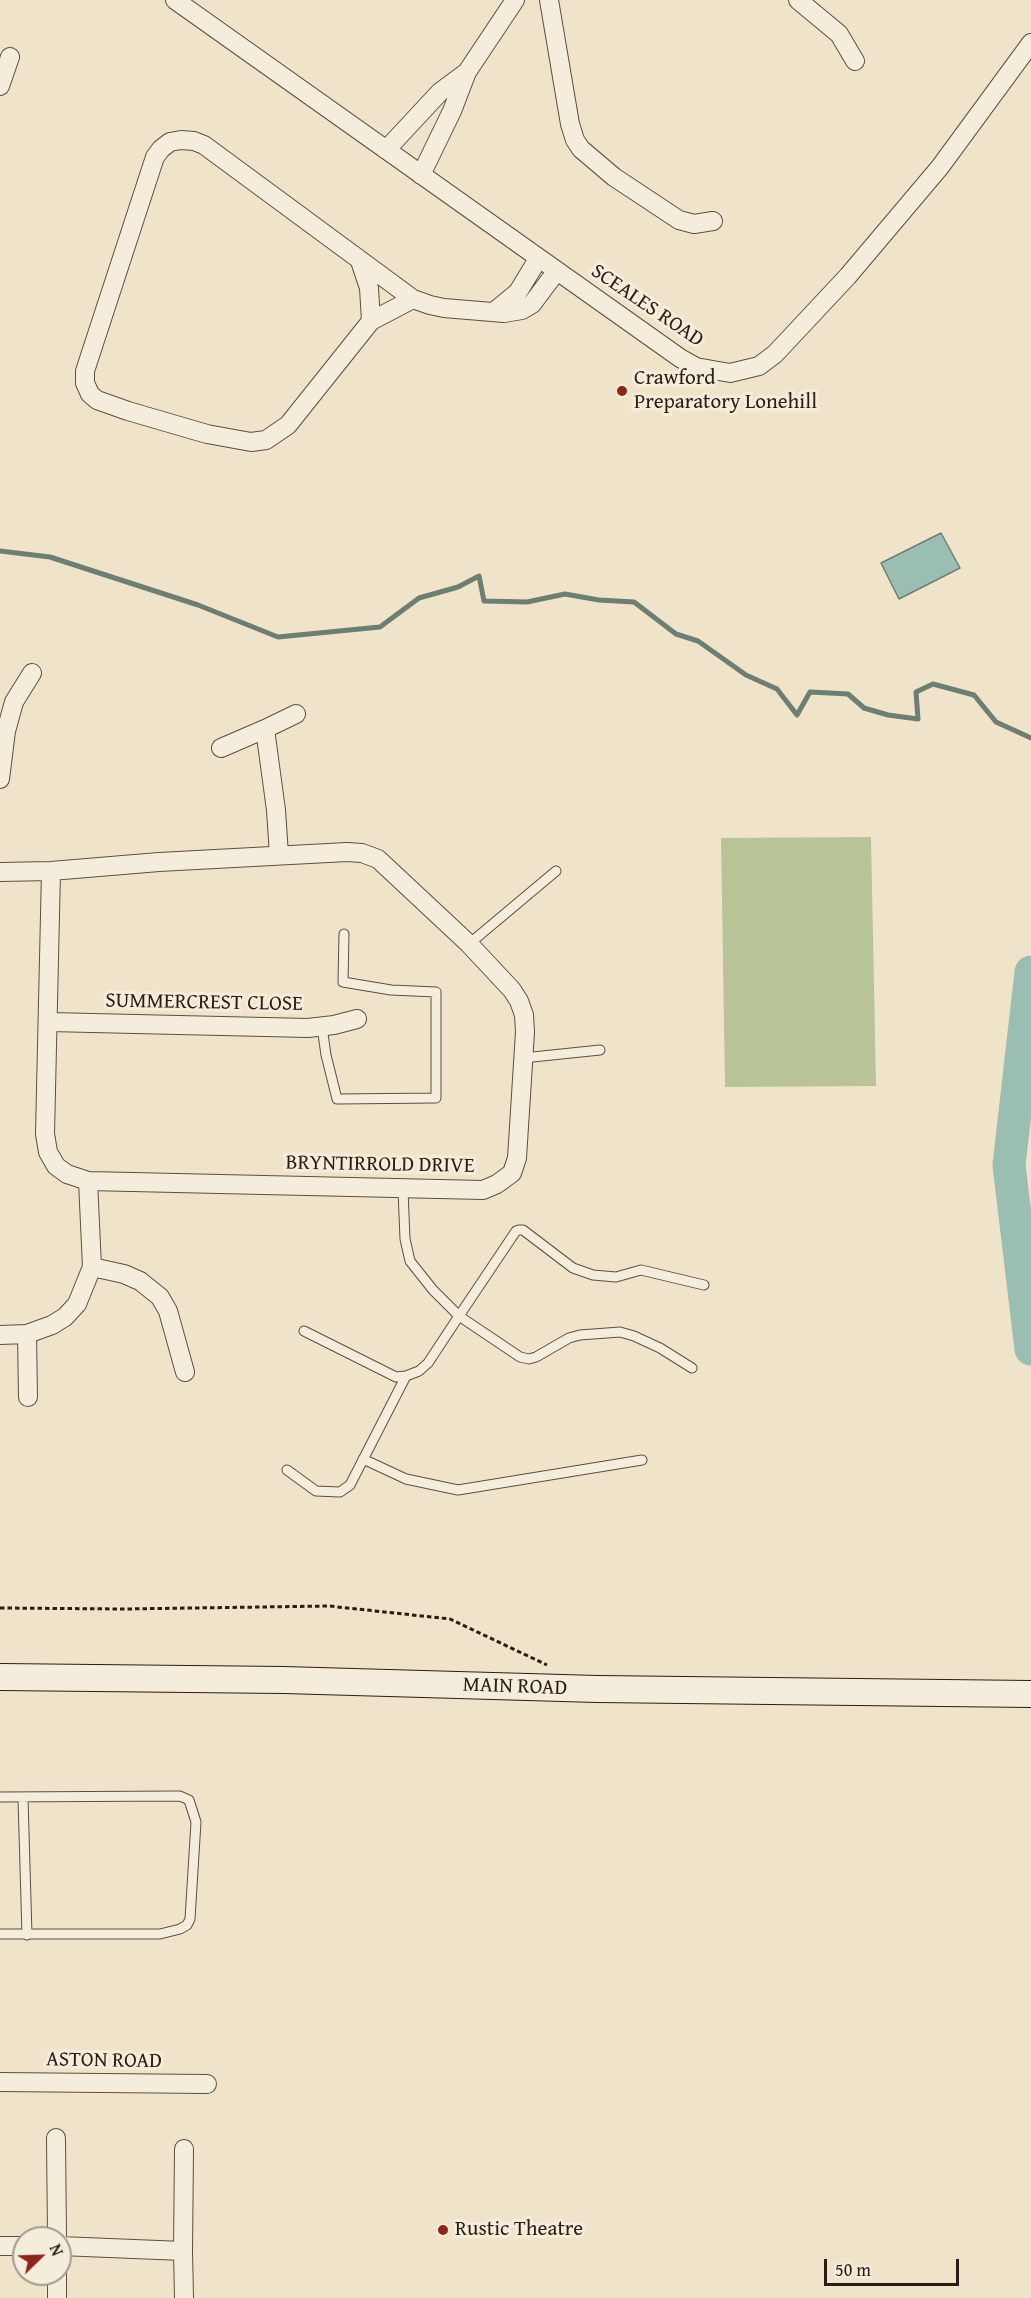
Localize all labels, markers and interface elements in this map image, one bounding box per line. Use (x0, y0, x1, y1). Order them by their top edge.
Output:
street label: SCEALES ROAD (586, 259, 708, 353)
place label: Crawford Preparatory Lonehill (634, 366, 817, 416)
marker: Crawford Preparatory Lonehill (615, 384, 629, 398)
street label: SUMMERCREST CLOSE (105, 989, 303, 1017)
street label: BRYNTIRROLD DRIVE (285, 1151, 475, 1179)
street label: MAIN ROAD (462, 1673, 568, 1701)
street label: ASTON ROAD (46, 2047, 162, 2075)
place label: Rustic Theatre (455, 2217, 583, 2243)
marker: Rustic Theatre (436, 2223, 450, 2237)
north arrow (12, 2226, 72, 2286)
text: N (44, 2240, 70, 2259)
scale bar (827, 2247, 962, 2285)
text: 50 m (835, 2256, 871, 2283)

